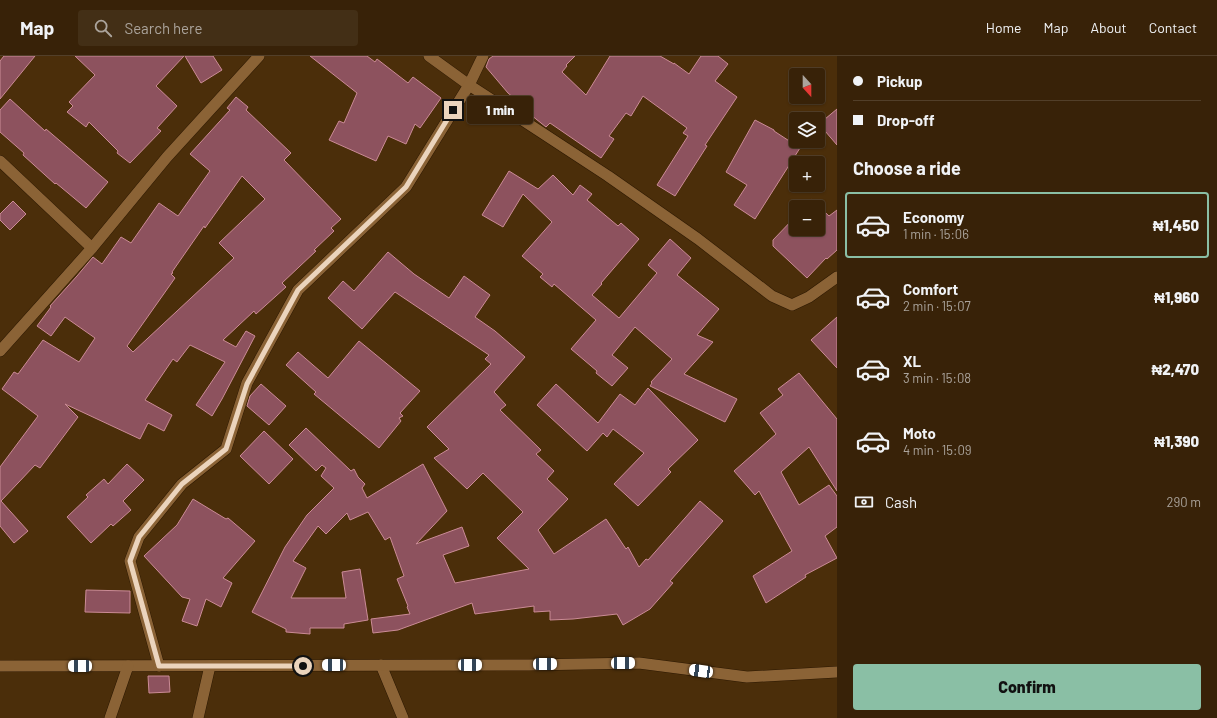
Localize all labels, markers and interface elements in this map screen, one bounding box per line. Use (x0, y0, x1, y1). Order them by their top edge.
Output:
search box (78, 10, 358, 46)
text: Map (20, 16, 54, 39)
icon: search (92, 17, 114, 39)
text: Search here (124, 19, 202, 37)
text: Home (986, 19, 1022, 36)
text: Map (1044, 19, 1068, 36)
text: About (1090, 19, 1127, 36)
text: Contact (1149, 19, 1197, 36)
north arrow (789, 68, 825, 104)
map controls (789, 68, 825, 236)
text: Pickup (877, 72, 923, 90)
callout: 1 min (467, 96, 533, 124)
route end (444, 101, 462, 119)
text: 1 min (486, 102, 514, 118)
text: Drop-off (877, 111, 935, 129)
button: layers (789, 112, 825, 148)
button: + (789, 156, 825, 192)
text: Choose a ride (853, 157, 961, 179)
button: − (789, 200, 825, 236)
icon: car (855, 207, 891, 243)
text: Economy (903, 208, 964, 226)
text: ₦1,450 (1153, 216, 1199, 234)
text: 1 min · 15:06 (903, 226, 969, 242)
icon: car (855, 279, 891, 315)
text: Comfort (903, 280, 958, 298)
text: ₦1,960 (1154, 288, 1199, 306)
text: 2 min · 15:07 (903, 298, 971, 314)
icon: car (855, 351, 891, 387)
text: XL (903, 352, 921, 370)
text: ₦2,470 (1151, 360, 1199, 378)
text: 3 min · 15:08 (903, 370, 971, 386)
icon: car (855, 423, 891, 459)
text: Moto (903, 424, 936, 442)
text: ₦1,390 (1154, 432, 1199, 450)
text: 4 min · 15:09 (903, 442, 972, 458)
icon: cash (853, 491, 875, 513)
text: Cash (885, 493, 917, 511)
text: 290 m (1167, 494, 1201, 510)
route start (294, 657, 312, 675)
car (611, 657, 635, 669)
car (533, 658, 557, 670)
car (322, 659, 346, 671)
car (458, 659, 482, 671)
car (68, 660, 92, 672)
car (688, 663, 714, 679)
button: Confirm (853, 664, 1201, 710)

